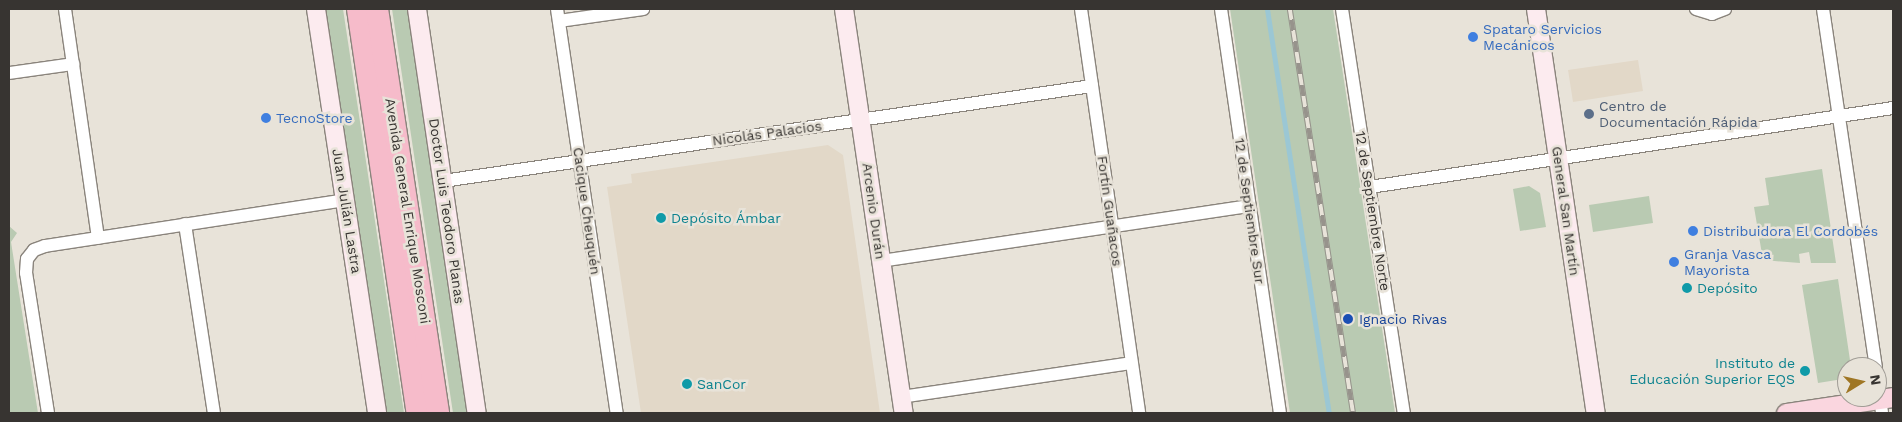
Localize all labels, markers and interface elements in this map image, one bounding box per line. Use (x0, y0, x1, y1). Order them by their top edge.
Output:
place label: Spataro Servicios Mecánicos (1483, 21, 1602, 54)
marker: Spataro Servicios Mecánicos (1467, 31, 1479, 43)
street label: Avenida General Enrique Mosconi (382, 97, 434, 325)
place label: Centro de Documentación Rápida (1599, 98, 1758, 130)
marker: Centro de Documentación Rápida (1583, 108, 1595, 120)
place label: TecnoStore (276, 110, 353, 126)
marker: TecnoStore (260, 112, 272, 124)
street label: Doctor Luis Teodoro Planas (426, 117, 468, 305)
street label: Nicolás Palacios (711, 117, 823, 149)
street label: 12 de Septiembre Norte (1352, 130, 1394, 292)
street label: 12 de Septiembre Sur (1231, 137, 1269, 285)
street label: General San Martín (1549, 145, 1583, 277)
street label: Cacique Cheuquén (570, 146, 604, 276)
street label: Juan Julián Lastra (329, 147, 365, 275)
street label: Fortín Guañacos (1094, 155, 1126, 267)
street label: Arcenio Durán (859, 162, 889, 260)
place label: Depósito Ámbar (671, 210, 781, 226)
marker: Depósito Ámbar (655, 212, 667, 224)
place label: Distribuidora El Cordobés (1703, 223, 1879, 239)
marker: Distribuidora El Cordobés (1687, 225, 1699, 237)
place label: Granja Vasca Mayorista (1684, 246, 1772, 278)
marker: Granja Vasca Mayorista (1668, 256, 1680, 268)
place label: Depósito (1697, 280, 1758, 296)
marker: Depósito (1681, 282, 1693, 294)
place label: Ignacio Rivas (1359, 311, 1447, 327)
marker: Ignacio Rivas (1341, 312, 1355, 326)
place label: Instituto de Educación Superior EQS (1629, 355, 1795, 388)
north arrow (1837, 357, 1887, 407)
marker: Instituto de Educación Superior EQS (1799, 365, 1811, 377)
text: N (1867, 373, 1885, 386)
place label: SanCor (697, 376, 746, 392)
marker: SanCor (681, 378, 693, 390)

